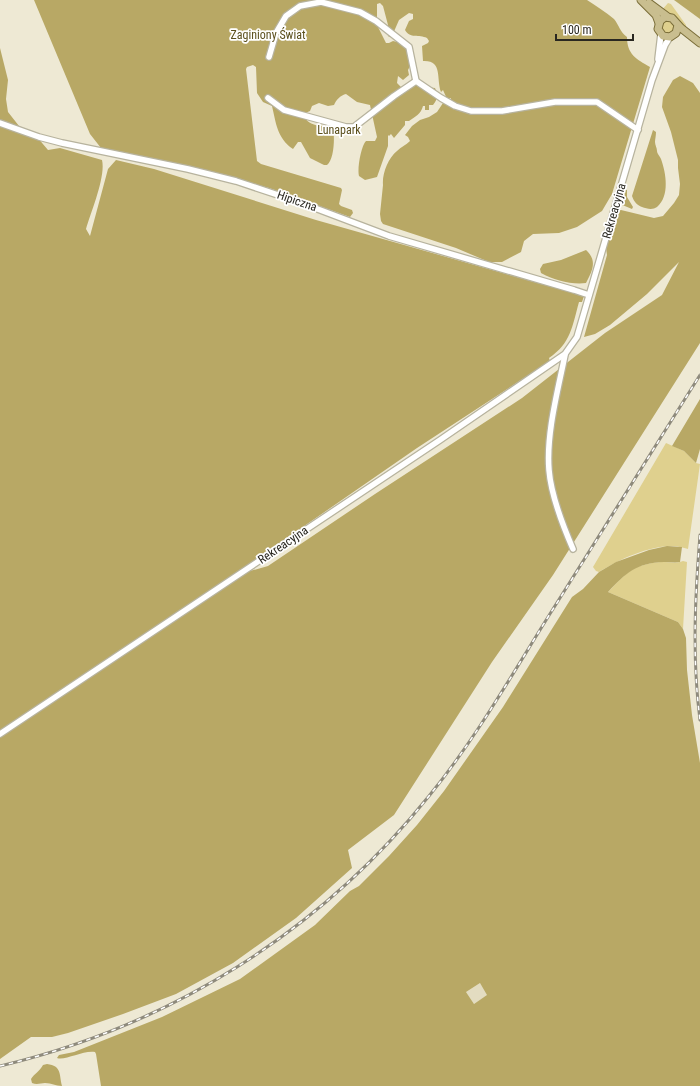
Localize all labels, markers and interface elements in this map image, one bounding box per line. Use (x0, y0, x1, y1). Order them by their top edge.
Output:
scale bar (556, 16, 633, 42)
text: 100 m (562, 23, 592, 37)
park label: Zaginiony Świat (231, 27, 306, 42)
park label: Lunapark (317, 123, 361, 137)
street label: Rekreacyjna (599, 181, 629, 240)
street label: Hipiczna (275, 188, 319, 214)
street label: Rekreacyjna (255, 523, 311, 567)

